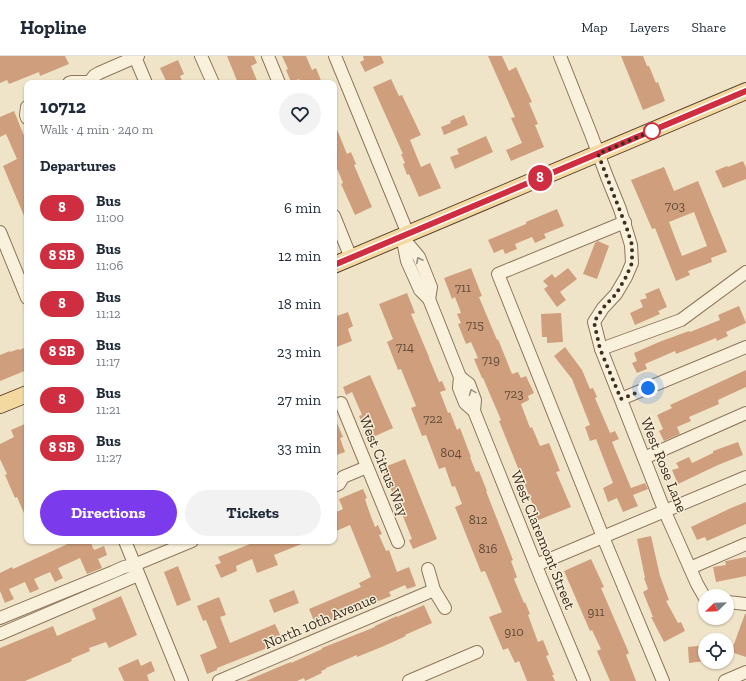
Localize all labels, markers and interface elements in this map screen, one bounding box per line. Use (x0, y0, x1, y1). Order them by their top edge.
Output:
text: Hopline (20, 16, 86, 39)
text: Map (581, 19, 608, 36)
text: Layers (630, 19, 669, 36)
text: Share (691, 19, 726, 36)
button: heart (279, 93, 321, 135)
text: 10712 (40, 95, 86, 118)
text: Walk · 4 min · 240 m (40, 122, 153, 137)
unlabelled marker (643, 122, 661, 140)
text: Departures (40, 157, 116, 175)
line badge: 8 (527, 165, 553, 191)
text: 8 (536, 169, 544, 186)
text: Bus (96, 192, 121, 210)
house number: 703 (665, 198, 685, 213)
text: 8 (58, 199, 66, 216)
text: 6 min (284, 199, 321, 217)
text: 11:00 (96, 210, 124, 225)
text: Bus (96, 240, 121, 258)
text: 8 SB (49, 247, 75, 264)
text: 12 min (278, 247, 321, 265)
one-way arrow (416, 257, 424, 264)
text: 11:06 (96, 258, 123, 273)
house number: 711 (455, 280, 471, 295)
text: Bus (96, 288, 121, 306)
text: 8 (58, 295, 66, 312)
text: 18 min (278, 295, 321, 313)
text: 11:12 (96, 306, 121, 321)
house number: 715 (466, 317, 484, 332)
text: Bus (96, 336, 121, 354)
house number: 714 (396, 339, 414, 354)
text: 8 SB (49, 343, 75, 360)
text: 23 min (277, 343, 321, 361)
house number: 719 (482, 352, 500, 367)
text: 11:17 (96, 354, 120, 369)
your location (638, 378, 658, 398)
text: Bus (96, 384, 121, 402)
house number: 723 (504, 386, 524, 401)
one-way arrow (468, 389, 476, 396)
text: 8 (58, 391, 66, 408)
text: 27 min (277, 391, 321, 409)
text: 11:21 (96, 402, 121, 417)
house number: 722 (423, 411, 443, 426)
street label: West Citrus Way (356, 413, 413, 520)
street label: West Rose Lane (637, 415, 691, 515)
text: Bus (96, 432, 121, 450)
text: 8 SB (49, 439, 75, 456)
text: 33 min (277, 439, 321, 457)
house number: 804 (440, 445, 462, 460)
text: 11:27 (96, 450, 122, 465)
street label: West Claremont Street (507, 468, 579, 612)
button: Directions (40, 490, 177, 536)
button: Tickets (185, 490, 321, 536)
house number: 812 (469, 512, 488, 527)
house number: 816 (479, 541, 498, 556)
street label: North 10th Avenue (261, 589, 379, 653)
north arrow (698, 589, 734, 625)
map controls (698, 589, 734, 669)
house number: 911 (588, 604, 604, 619)
house number: 910 (504, 624, 524, 639)
button: locate (698, 633, 734, 669)

